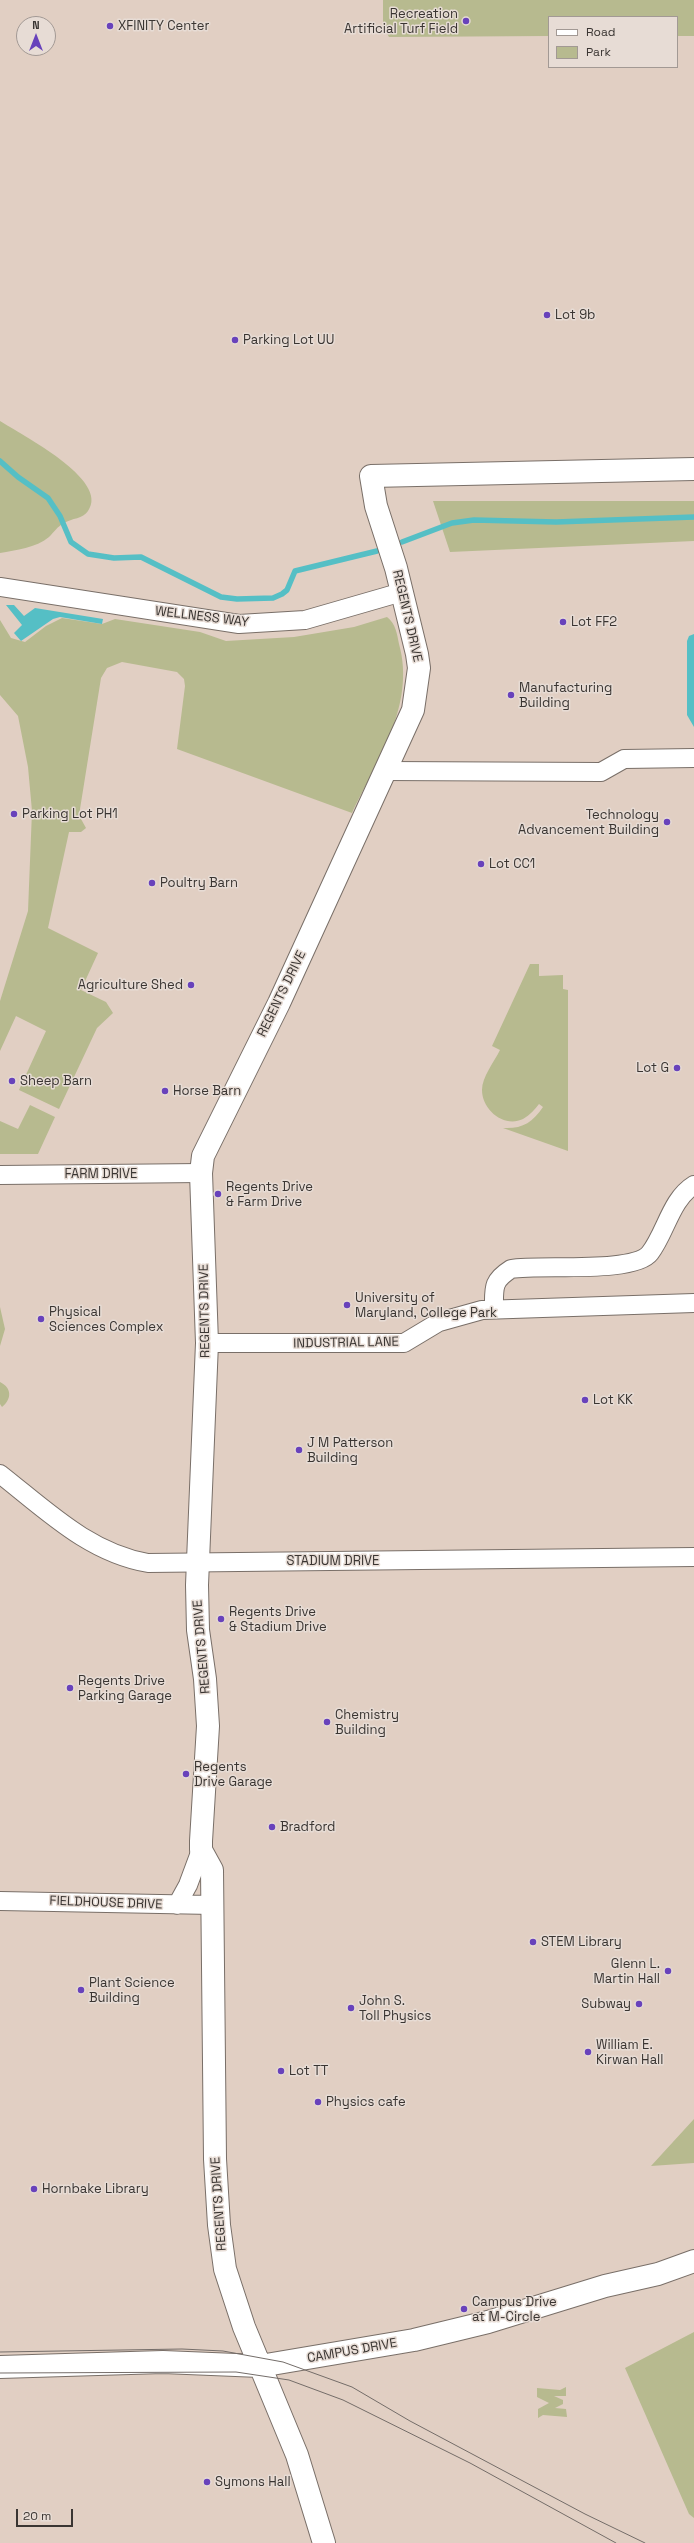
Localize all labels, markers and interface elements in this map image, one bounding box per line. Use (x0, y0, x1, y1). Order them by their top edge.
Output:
place label: Recreation Artificial Turf Field (344, 6, 458, 37)
north arrow (16, 16, 56, 56)
marker: Recreation Artificial Turf Field (461, 16, 471, 26)
legend (548, 16, 678, 68)
text: N (32, 18, 40, 32)
place label: XFINITY Center (118, 18, 209, 34)
marker: XFINITY Center (105, 21, 115, 31)
text: Road (586, 24, 615, 40)
text: Park (586, 44, 611, 60)
place label: Lot 9b (555, 307, 595, 323)
marker: Lot 9b (542, 310, 552, 320)
place label: Parking Lot UU (243, 332, 334, 348)
marker: Parking Lot UU (230, 335, 240, 345)
street label: REGENTS DRIVE (389, 568, 425, 664)
street label: WELLNESS WAY (154, 604, 250, 630)
place label: Lot FF2 (571, 614, 617, 630)
marker: Lot FF2 (558, 617, 568, 627)
place label: Manufacturing Building (519, 680, 612, 711)
marker: Manufacturing Building (506, 690, 516, 700)
place label: Parking Lot PH1 (22, 806, 118, 822)
place label: Technology Advancement Building (518, 807, 659, 838)
marker: Parking Lot PH1 (9, 809, 19, 819)
marker: Technology Advancement Building (662, 817, 672, 827)
place label: Lot CC1 (489, 856, 535, 872)
marker: Lot CC1 (476, 859, 486, 869)
place label: Poultry Barn (160, 875, 238, 891)
marker: Poultry Barn (147, 878, 157, 888)
street label: REGENTS DRIVE (254, 948, 310, 1040)
place label: Agriculture Shed (78, 977, 183, 993)
marker: Agriculture Shed (186, 980, 196, 990)
place label: Lot G (636, 1060, 669, 1076)
marker: Lot G (672, 1063, 682, 1073)
place label: Sheep Barn (20, 1073, 92, 1089)
marker: Sheep Barn (7, 1076, 17, 1086)
place label: Horse Barn (173, 1083, 241, 1099)
marker: Horse Barn (160, 1086, 170, 1096)
street label: FARM DRIVE (65, 1166, 137, 1182)
place label: Regents Drive & Farm Drive (226, 1179, 313, 1210)
marker: Regents Drive & Farm Drive (213, 1189, 223, 1199)
street label: REGENTS DRIVE (196, 1264, 214, 1358)
place label: University of Maryland, College Park (355, 1290, 497, 1321)
marker: University of Maryland, College Park (342, 1300, 352, 1310)
place label: Physical Sciences Complex (49, 1304, 163, 1335)
marker: Physical Sciences Complex (36, 1314, 46, 1324)
street label: INDUSTRIAL LANE (293, 1334, 399, 1352)
place label: Lot KK (593, 1392, 633, 1408)
marker: Lot KK (580, 1395, 590, 1405)
place label: J M Patterson Building (307, 1435, 393, 1466)
marker: J M Patterson Building (294, 1445, 304, 1455)
street label: STADIUM DRIVE (287, 1553, 379, 1569)
street label: REGENTS DRIVE (190, 1599, 214, 1695)
place label: Regents Drive & Stadium Drive (229, 1604, 327, 1635)
marker: Regents Drive & Stadium Drive (216, 1614, 226, 1624)
place label: Regents Drive Parking Garage (78, 1673, 172, 1704)
marker: Regents Drive Parking Garage (65, 1683, 75, 1693)
place label: Chemistry Building (335, 1707, 399, 1738)
marker: Chemistry Building (322, 1717, 332, 1727)
place label: Regents Drive Garage (194, 1759, 273, 1790)
marker: Regents Drive Garage (181, 1769, 191, 1779)
place label: Bradford (280, 1819, 335, 1835)
marker: Bradford (267, 1822, 277, 1832)
street label: FIELDHOUSE DRIVE (49, 1893, 163, 1913)
place label: STEM Library (541, 1934, 622, 1950)
marker: STEM Library (528, 1937, 538, 1947)
place label: Glenn L. Martin Hall (594, 1956, 660, 1987)
marker: Glenn L. Martin Hall (663, 1966, 673, 1976)
place label: Plant Science Building (89, 1975, 175, 2006)
marker: Plant Science Building (76, 1985, 86, 1995)
place label: John S. Toll Physics (359, 1993, 431, 2024)
place label: Subway (581, 1996, 631, 2012)
marker: Subway (634, 1999, 644, 2009)
marker: John S. Toll Physics (346, 2003, 356, 2013)
place label: William E. Kirwan Hall (596, 2037, 663, 2068)
marker: William E. Kirwan Hall (583, 2047, 593, 2057)
place label: Lot TT (289, 2063, 328, 2079)
marker: Lot TT (276, 2066, 286, 2076)
place label: Physics cafe (326, 2094, 406, 2110)
marker: Physics cafe (313, 2097, 323, 2107)
street label: REGENTS DRIVE (208, 2157, 230, 2251)
place label: Hornbake Library (42, 2181, 149, 2197)
marker: Hornbake Library (29, 2184, 39, 2194)
place label: Campus Drive at M-Circle (472, 2294, 557, 2325)
marker: Campus Drive at M-Circle (459, 2304, 469, 2314)
street label: CAMPUS DRIVE (306, 2335, 398, 2367)
place label: Symons Hall (215, 2474, 291, 2490)
marker: Symons Hall (202, 2477, 212, 2487)
scale bar (18, 2501, 75, 2527)
text: 20 m (23, 2508, 51, 2524)

